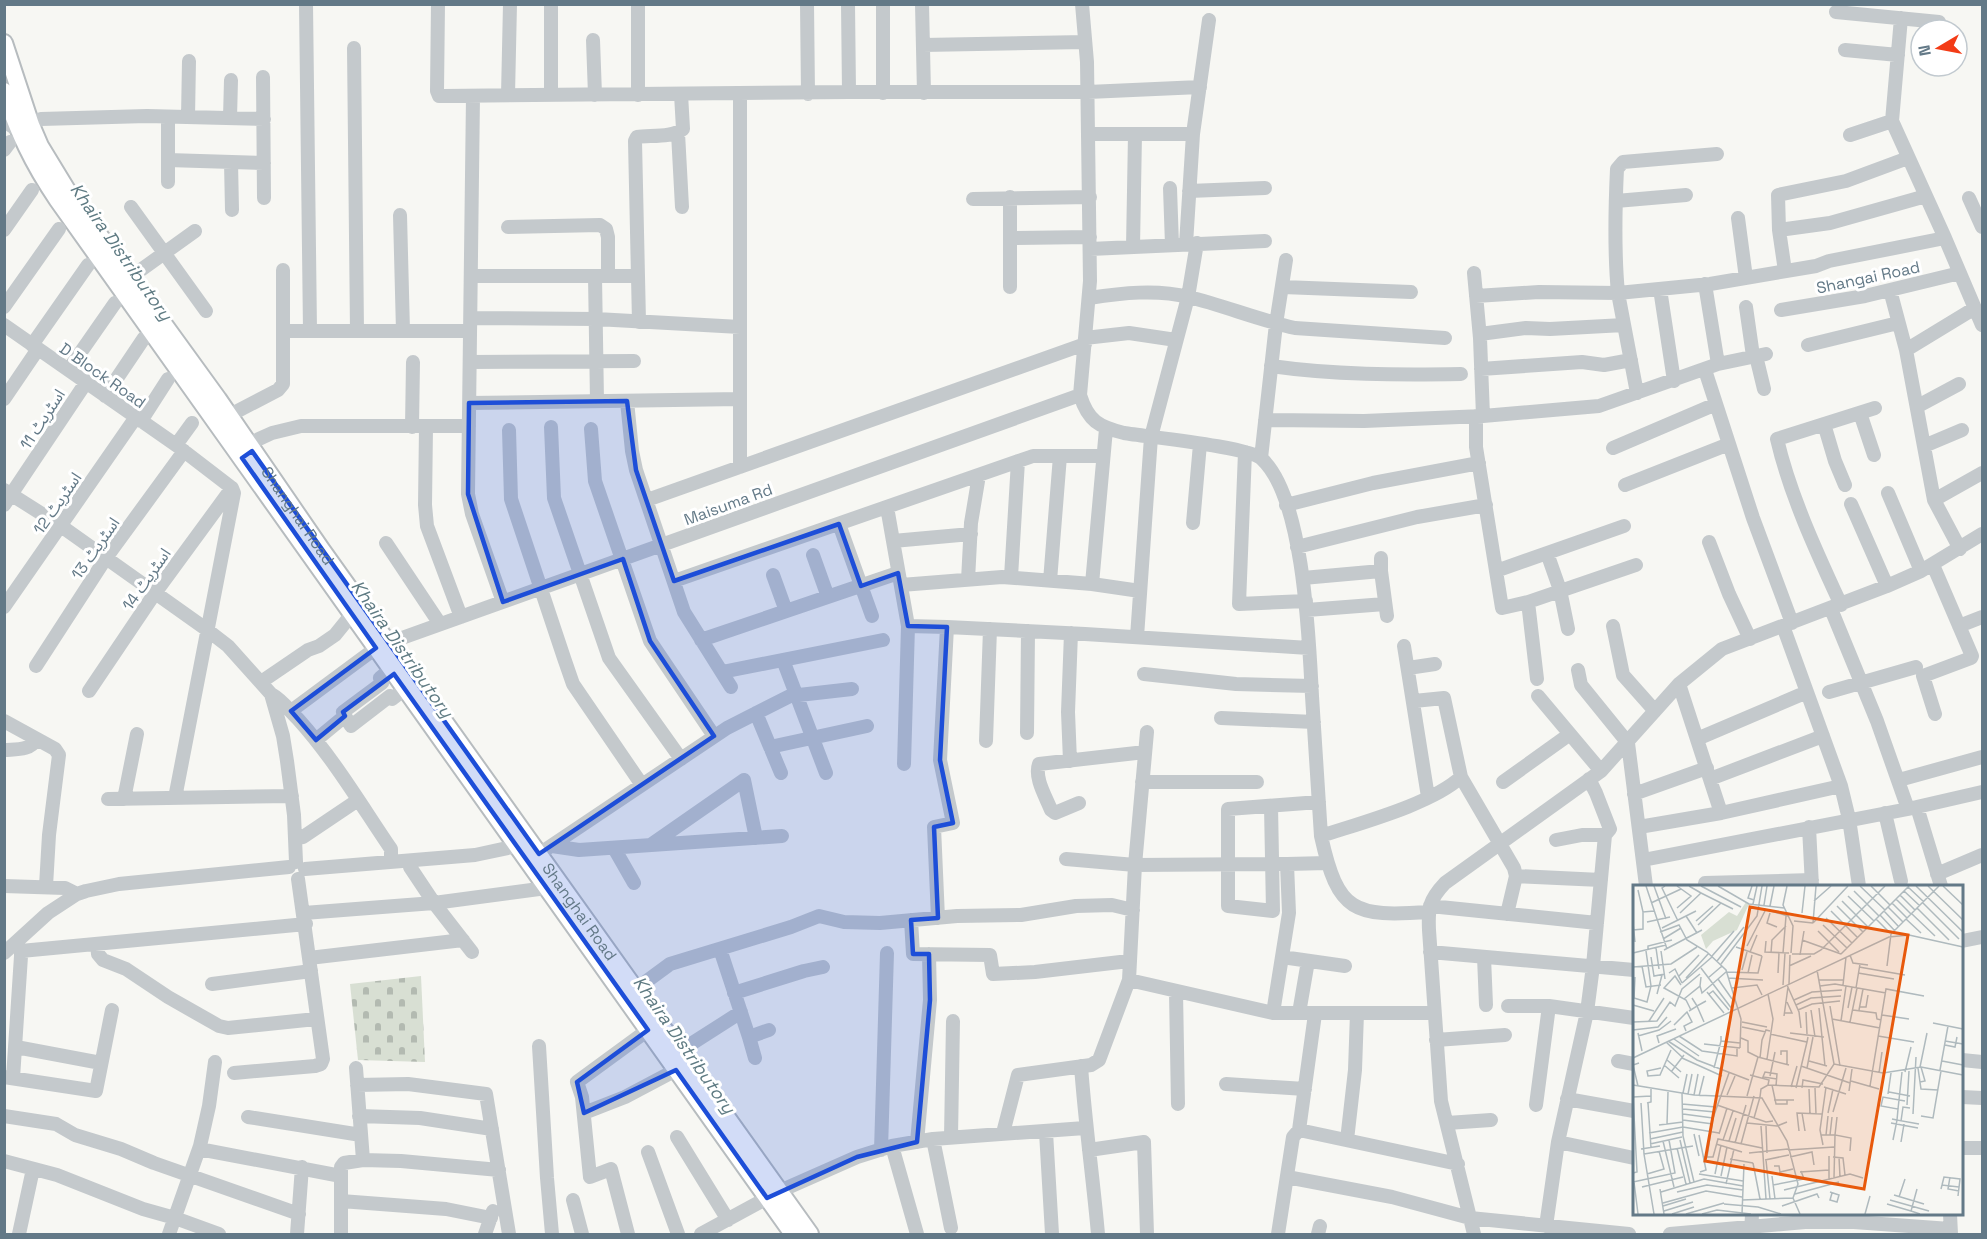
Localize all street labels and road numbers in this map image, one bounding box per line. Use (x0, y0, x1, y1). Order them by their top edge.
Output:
street label: Shangai Road (1814, 256, 1922, 299)
street label: D Block Road (55, 338, 150, 413)
street label: اسٹریٹ 11 (15, 385, 70, 453)
street label: Shanghai Road (256, 462, 339, 569)
street label: اسٹریٹ 12 (28, 468, 86, 538)
street label: Maisuma Rd (681, 479, 775, 530)
street label: اسٹریٹ 13 (66, 513, 124, 583)
street label: اسٹریٹ 14 (117, 544, 175, 614)
street label: Shanghai Road (537, 859, 621, 965)

